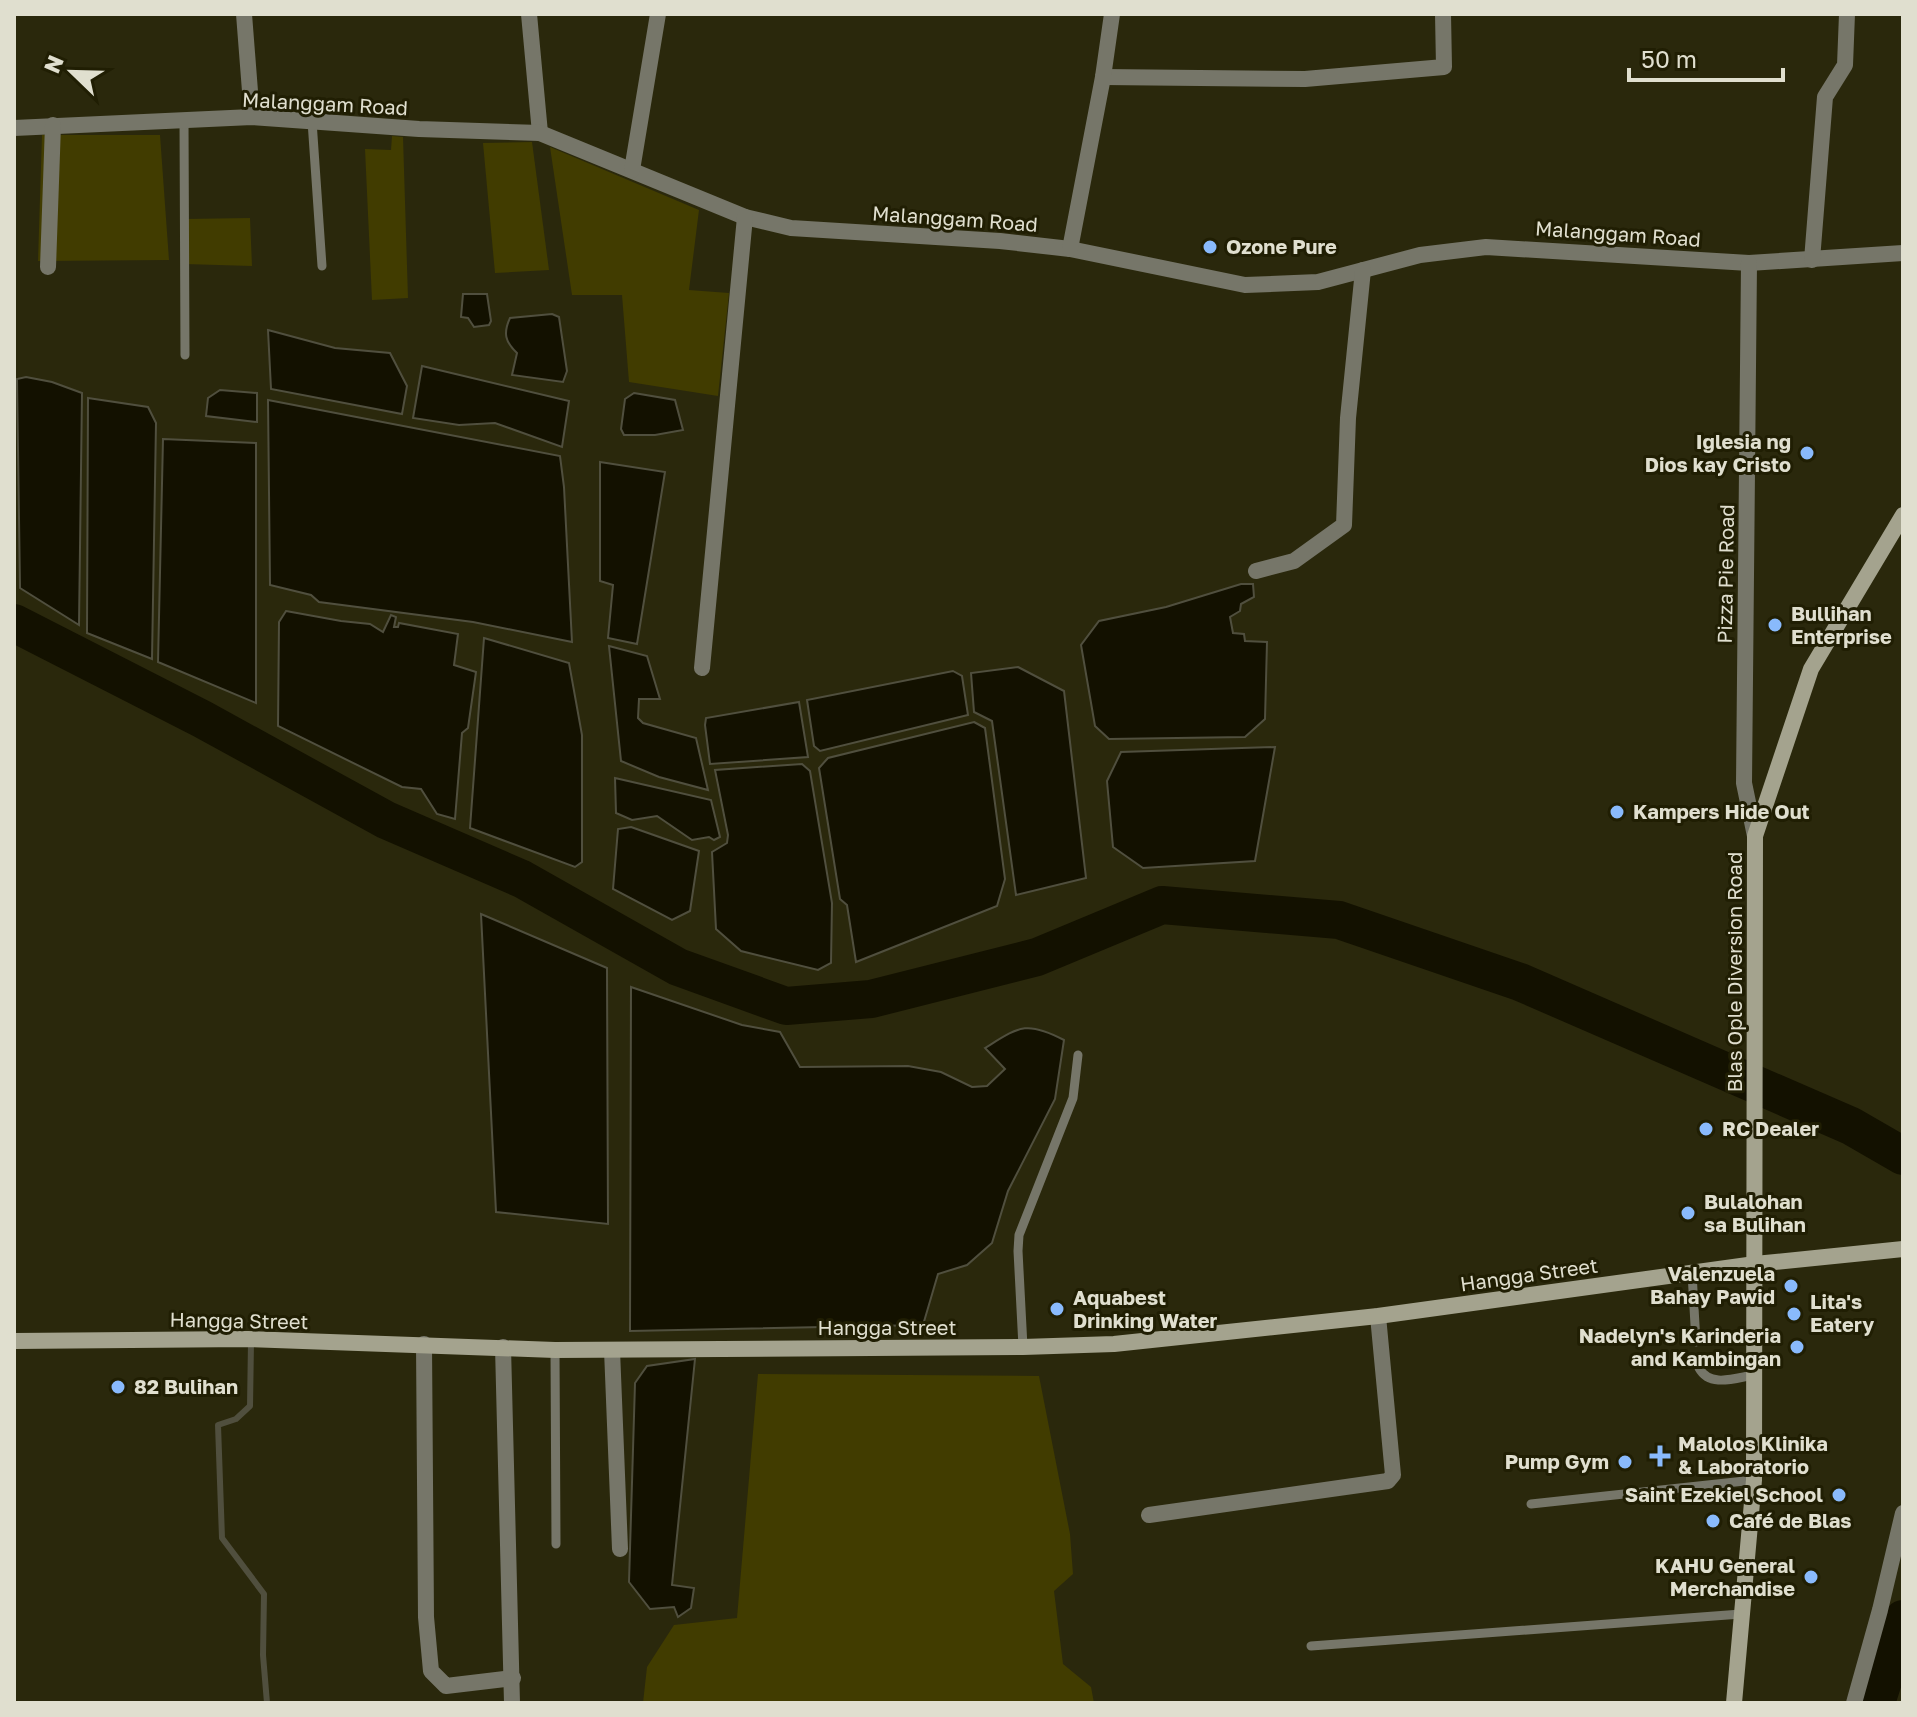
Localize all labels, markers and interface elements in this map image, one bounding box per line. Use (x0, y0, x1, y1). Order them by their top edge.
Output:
north arrow (32, 32, 112, 112)
scale bar (1629, 32, 1783, 82)
text: 50 m (1641, 44, 1697, 73)
text: N (37, 51, 69, 77)
street label: Malanggam Road (241, 87, 409, 119)
street label: Malanggam Road (871, 200, 1039, 236)
street label: Malanggam Road (1534, 215, 1702, 251)
place label: Ozone Pure (1226, 234, 1337, 258)
marker: Ozone Pure (1201, 238, 1219, 256)
place label: Iglesia ng Dios kay Cristo (1645, 429, 1791, 476)
marker: Iglesia ng Dios kay Cristo (1798, 444, 1816, 462)
street label: Pizza Pie Road (1712, 504, 1738, 644)
place label: Bullihan Enterprise (1791, 601, 1892, 648)
marker: Bullihan Enterprise (1766, 616, 1784, 634)
place label: Kampers Hide Out (1633, 799, 1810, 823)
marker: Kampers Hide Out (1608, 803, 1626, 821)
street label: Blas Ople Diversion Road (1722, 852, 1746, 1092)
place label: RC Dealer (1722, 1116, 1819, 1140)
marker: RC Dealer (1697, 1120, 1715, 1138)
place label: Bulalohan sa Bulihan (1704, 1189, 1806, 1236)
marker: Bulalohan sa Bulihan (1679, 1204, 1697, 1222)
street label: Hangga Street (1458, 1252, 1599, 1296)
place label: Valenzuela Bahay Pawid (1650, 1261, 1775, 1308)
marker: Valenzuela Bahay Pawid (1782, 1277, 1800, 1295)
place label: Aquabest Drinking Water (1073, 1285, 1218, 1332)
place label: Lita's Eatery (1810, 1289, 1874, 1336)
marker: Aquabest Drinking Water (1048, 1300, 1066, 1318)
marker: Lita's Eatery (1785, 1305, 1803, 1323)
street label: Hangga Street (169, 1307, 309, 1333)
street label: Hangga Street (818, 1315, 956, 1339)
place label: Nadelyn's Karinderia and Kambingan (1579, 1323, 1781, 1370)
marker: Nadelyn's Karinderia and Kambingan (1788, 1338, 1806, 1356)
place label: 82 Bulihan (134, 1374, 238, 1398)
marker: 82 Bulihan (109, 1378, 127, 1396)
place label: Malolos Klinika & Laboratorio (1678, 1431, 1828, 1478)
marker: Malolos Klinika & Laboratorio (1649, 1445, 1671, 1467)
place label: Pump Gym (1505, 1449, 1609, 1473)
marker: Pump Gym (1616, 1453, 1634, 1471)
place label: Saint Ezekiel School (1625, 1482, 1823, 1506)
marker: Saint Ezekiel School (1830, 1486, 1848, 1504)
place label: Café de Blas (1729, 1508, 1852, 1532)
marker: Café de Blas (1704, 1512, 1722, 1530)
place label: KAHU General Merchandise (1655, 1553, 1795, 1600)
marker: KAHU General Merchandise (1802, 1568, 1820, 1586)

